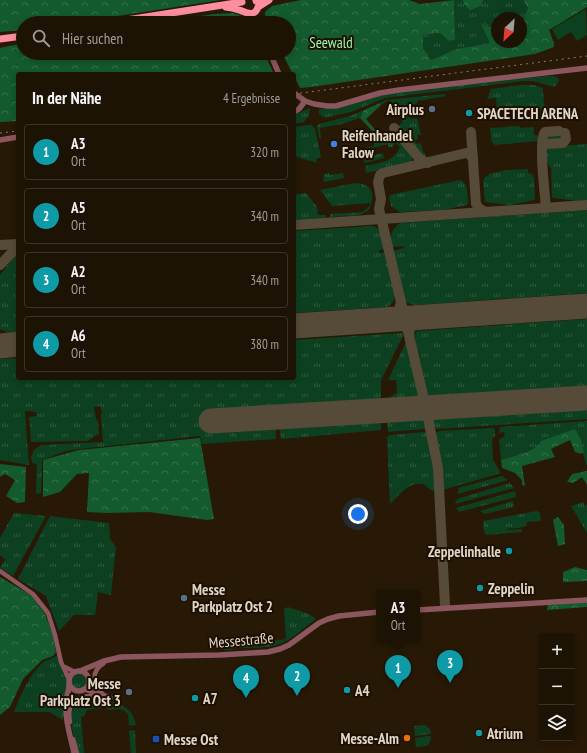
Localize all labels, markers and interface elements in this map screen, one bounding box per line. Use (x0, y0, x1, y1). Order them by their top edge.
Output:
north arrow (491, 12, 527, 48)
search box (16, 16, 296, 60)
icon: search (30, 27, 52, 49)
text: Hier suchen (62, 29, 123, 48)
park label: Seewald (309, 33, 353, 52)
text: In der Nähe (32, 87, 102, 109)
text: 4 Ergebnisse (223, 90, 280, 107)
place label: Airplus (385, 100, 424, 119)
marker: Airplus (427, 104, 437, 114)
place label: SPACETECH ARENA (477, 104, 579, 123)
marker: SPACETECH ARENA (464, 108, 474, 118)
place label: Reifenhandel Falow (342, 126, 413, 162)
text: A3 (71, 134, 86, 153)
marker: Reifenhandel Falow (329, 139, 339, 149)
text: 1 (43, 144, 49, 161)
text: 320 m (250, 144, 279, 161)
text: Ort (71, 153, 86, 170)
text: A5 (71, 198, 86, 217)
text: 2 (43, 208, 49, 225)
text: 340 m (250, 208, 279, 225)
text: Ort (71, 217, 86, 234)
text: A2 (71, 262, 86, 281)
text: 3 (43, 272, 49, 289)
text: 340 m (250, 272, 279, 289)
text: Ort (71, 281, 86, 298)
text: A6 (71, 326, 86, 345)
text: 4 (43, 336, 49, 353)
text: 380 m (250, 336, 279, 353)
text: Ort (71, 345, 86, 362)
your location (348, 504, 368, 524)
place label: Zeppelinhalle (428, 542, 501, 561)
marker: Zeppelinhalle (504, 546, 514, 556)
place label: Zeppelin (488, 579, 535, 598)
place label: Messe Parkplatz Ost 2 (192, 580, 273, 616)
marker: Zeppelin (475, 583, 485, 593)
popup (376, 590, 420, 642)
marker: Messe Parkplatz Ost 2 (179, 593, 189, 603)
text: A3 (391, 598, 405, 617)
text: Ort (391, 617, 405, 634)
street label: Messestraße (208, 628, 274, 652)
map controls (539, 633, 575, 741)
button: + (539, 633, 575, 669)
pin: 3 (437, 650, 463, 683)
pin: 1 (385, 655, 411, 688)
pin: 2 (284, 663, 310, 696)
pin: 4 (233, 665, 259, 698)
button: − (539, 669, 575, 705)
place label: Messe Parkplatz Ost 3 (40, 674, 121, 710)
place label: A4 (354, 681, 370, 700)
marker: A4 (342, 685, 352, 695)
marker: Messe Parkplatz Ost 3 (124, 687, 134, 697)
place label: A7 (202, 689, 218, 708)
marker: A7 (190, 693, 200, 703)
button: layers (539, 705, 575, 741)
place label: Atrium (486, 724, 523, 743)
marker: Atrium (474, 728, 484, 738)
place label: Messe-Alm (340, 729, 399, 748)
place label: Messe Ost (164, 730, 219, 749)
marker: Messe-Alm (402, 733, 412, 743)
marker: Messe Ost (151, 734, 161, 744)

